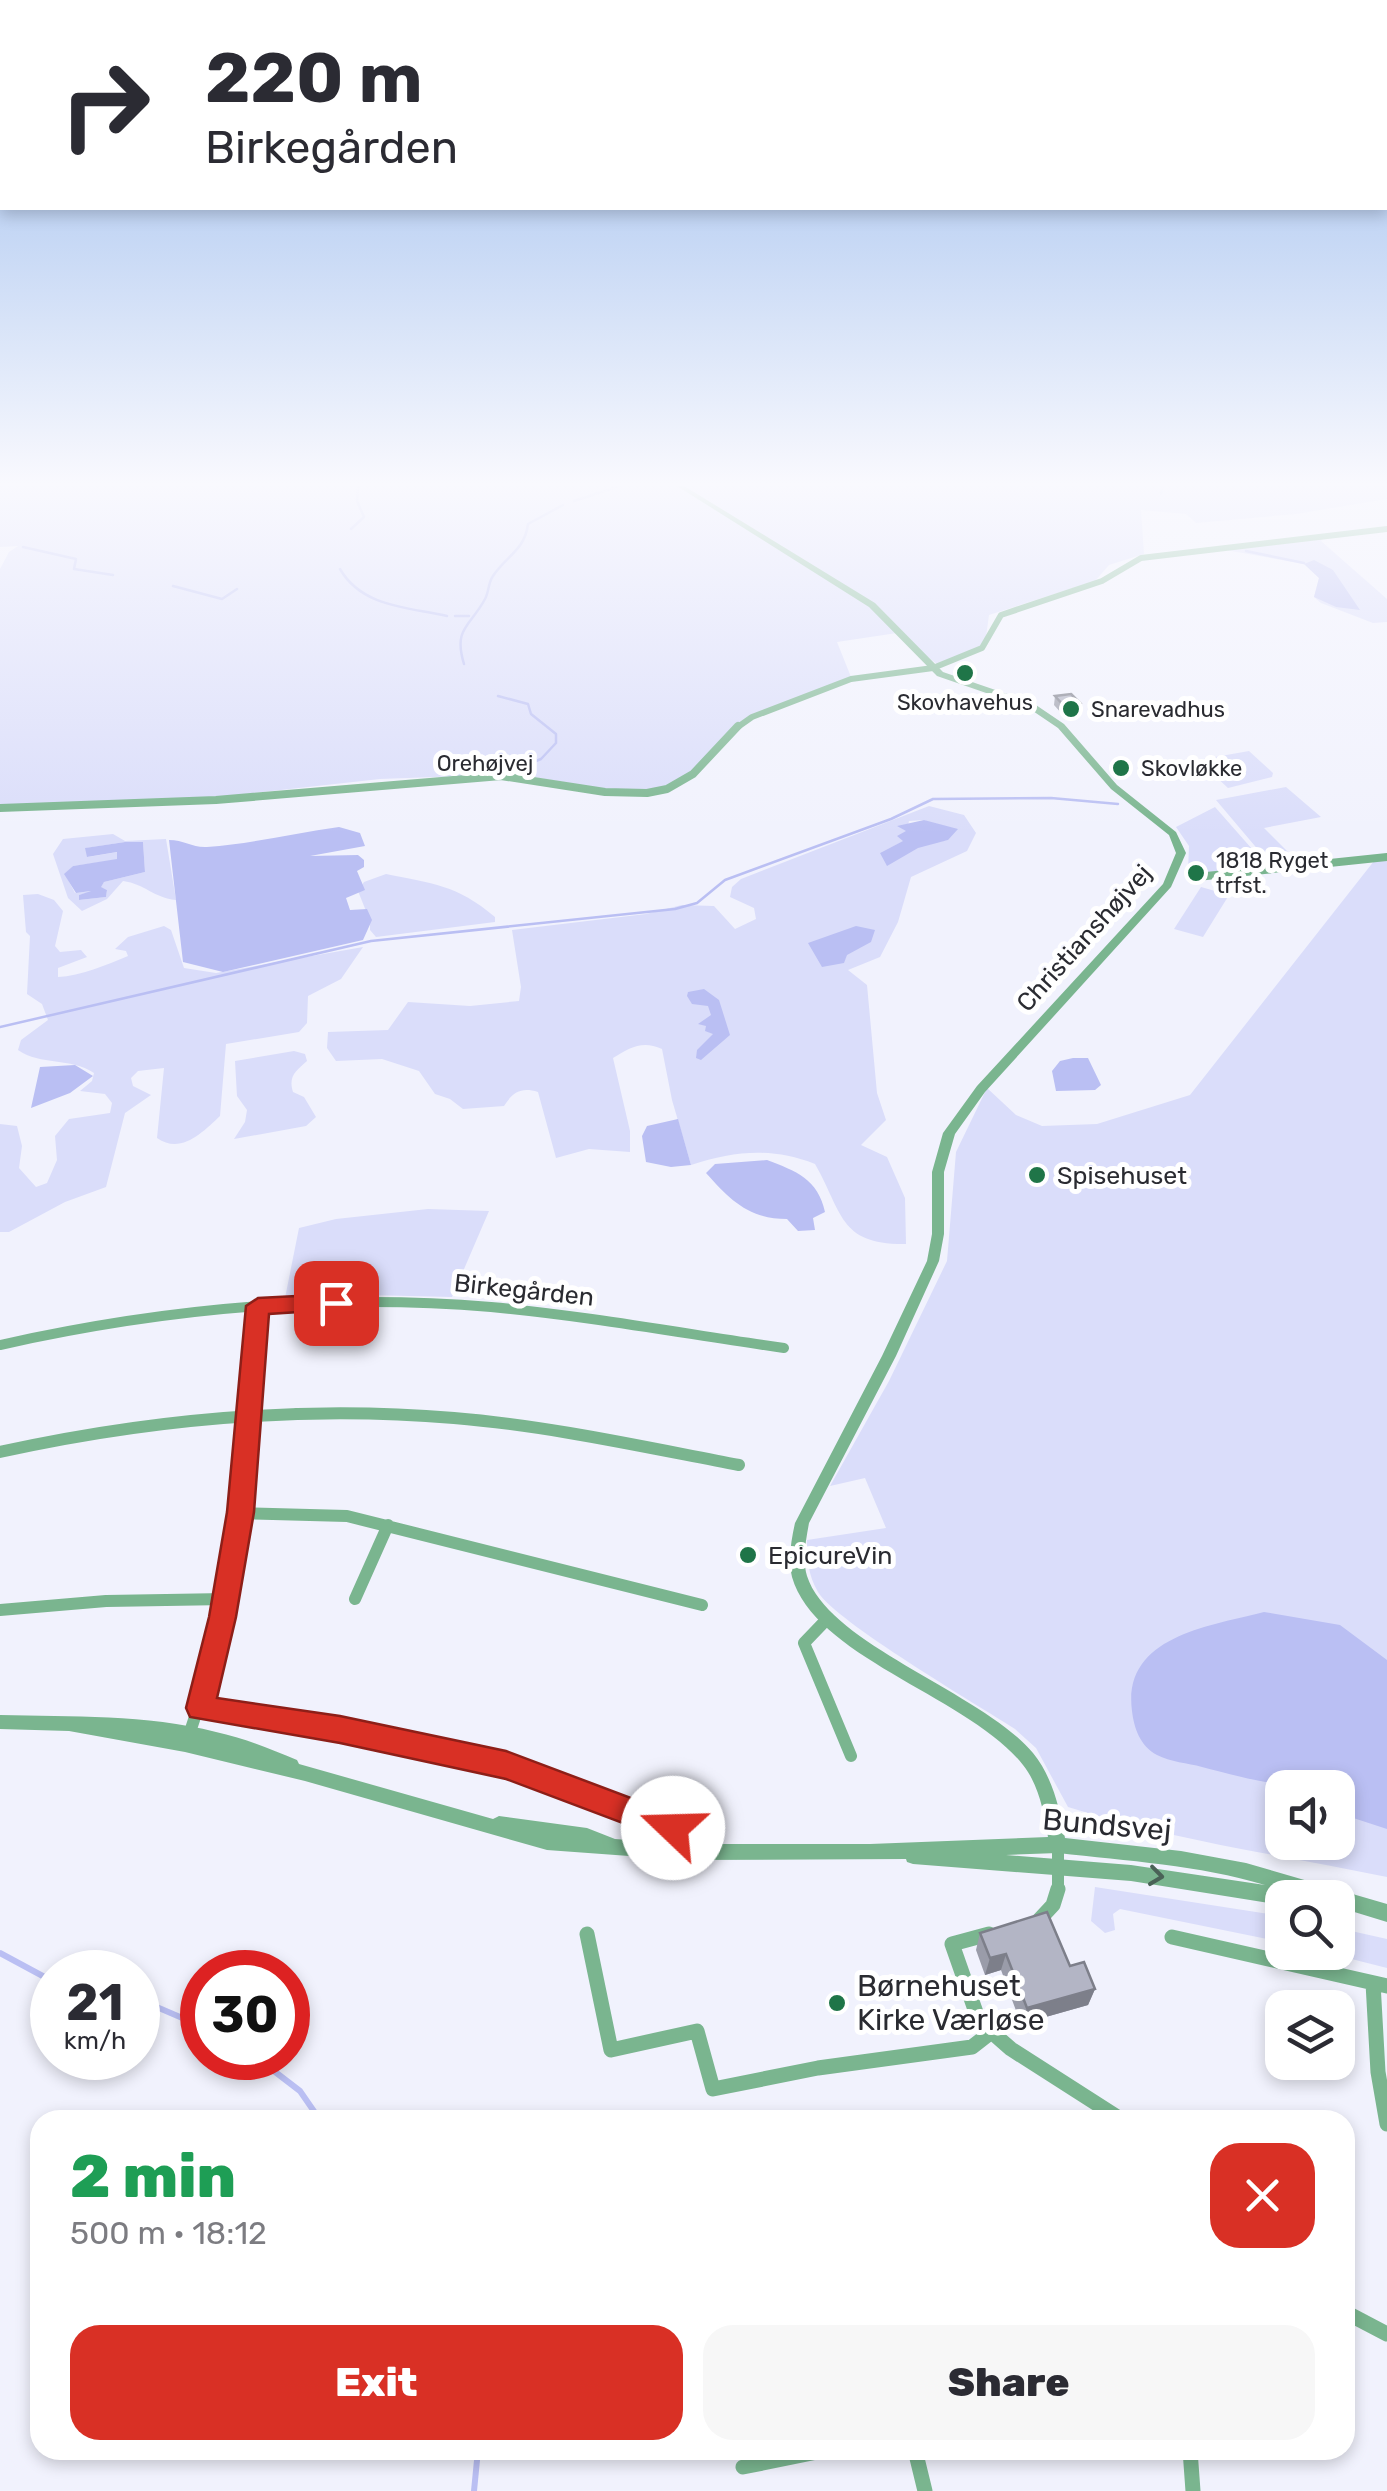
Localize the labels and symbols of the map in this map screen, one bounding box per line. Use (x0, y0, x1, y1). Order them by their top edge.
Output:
marker: Skovhavehus (954, 662, 976, 684)
place label: Skovhavehus (897, 689, 1033, 716)
place label: Snarevadhus (1091, 696, 1225, 723)
marker: Snarevadhus (1060, 698, 1082, 720)
street label: Orehøjvej (437, 750, 533, 777)
place label: Skovløkke (1141, 755, 1242, 782)
marker: Skovløkke (1110, 757, 1132, 779)
place label: 1818 Ryget trfst. (1216, 847, 1329, 899)
street label: Christianshøjvej (1011, 859, 1157, 1017)
marker: 1818 Ryget trfst. (1185, 862, 1207, 884)
place label: Spisehuset (1057, 1161, 1187, 1190)
marker: Spisehuset (1026, 1164, 1048, 1186)
pin (294, 1261, 379, 1346)
street label: Birkegården (453, 1268, 595, 1312)
place label: EpicureVin (768, 1541, 892, 1570)
marker: EpicureVin (737, 1544, 759, 1566)
position arrow (621, 1776, 725, 1880)
street label: Bundsvej (1041, 1801, 1173, 1849)
one-way arrow (1148, 1865, 1164, 1886)
speed limit sign: 30 (180, 1950, 310, 2080)
place label: Børnehuset Kirke Værløse (857, 1968, 1044, 2038)
marker: Børnehuset Kirke Værløse (826, 1992, 848, 2014)

